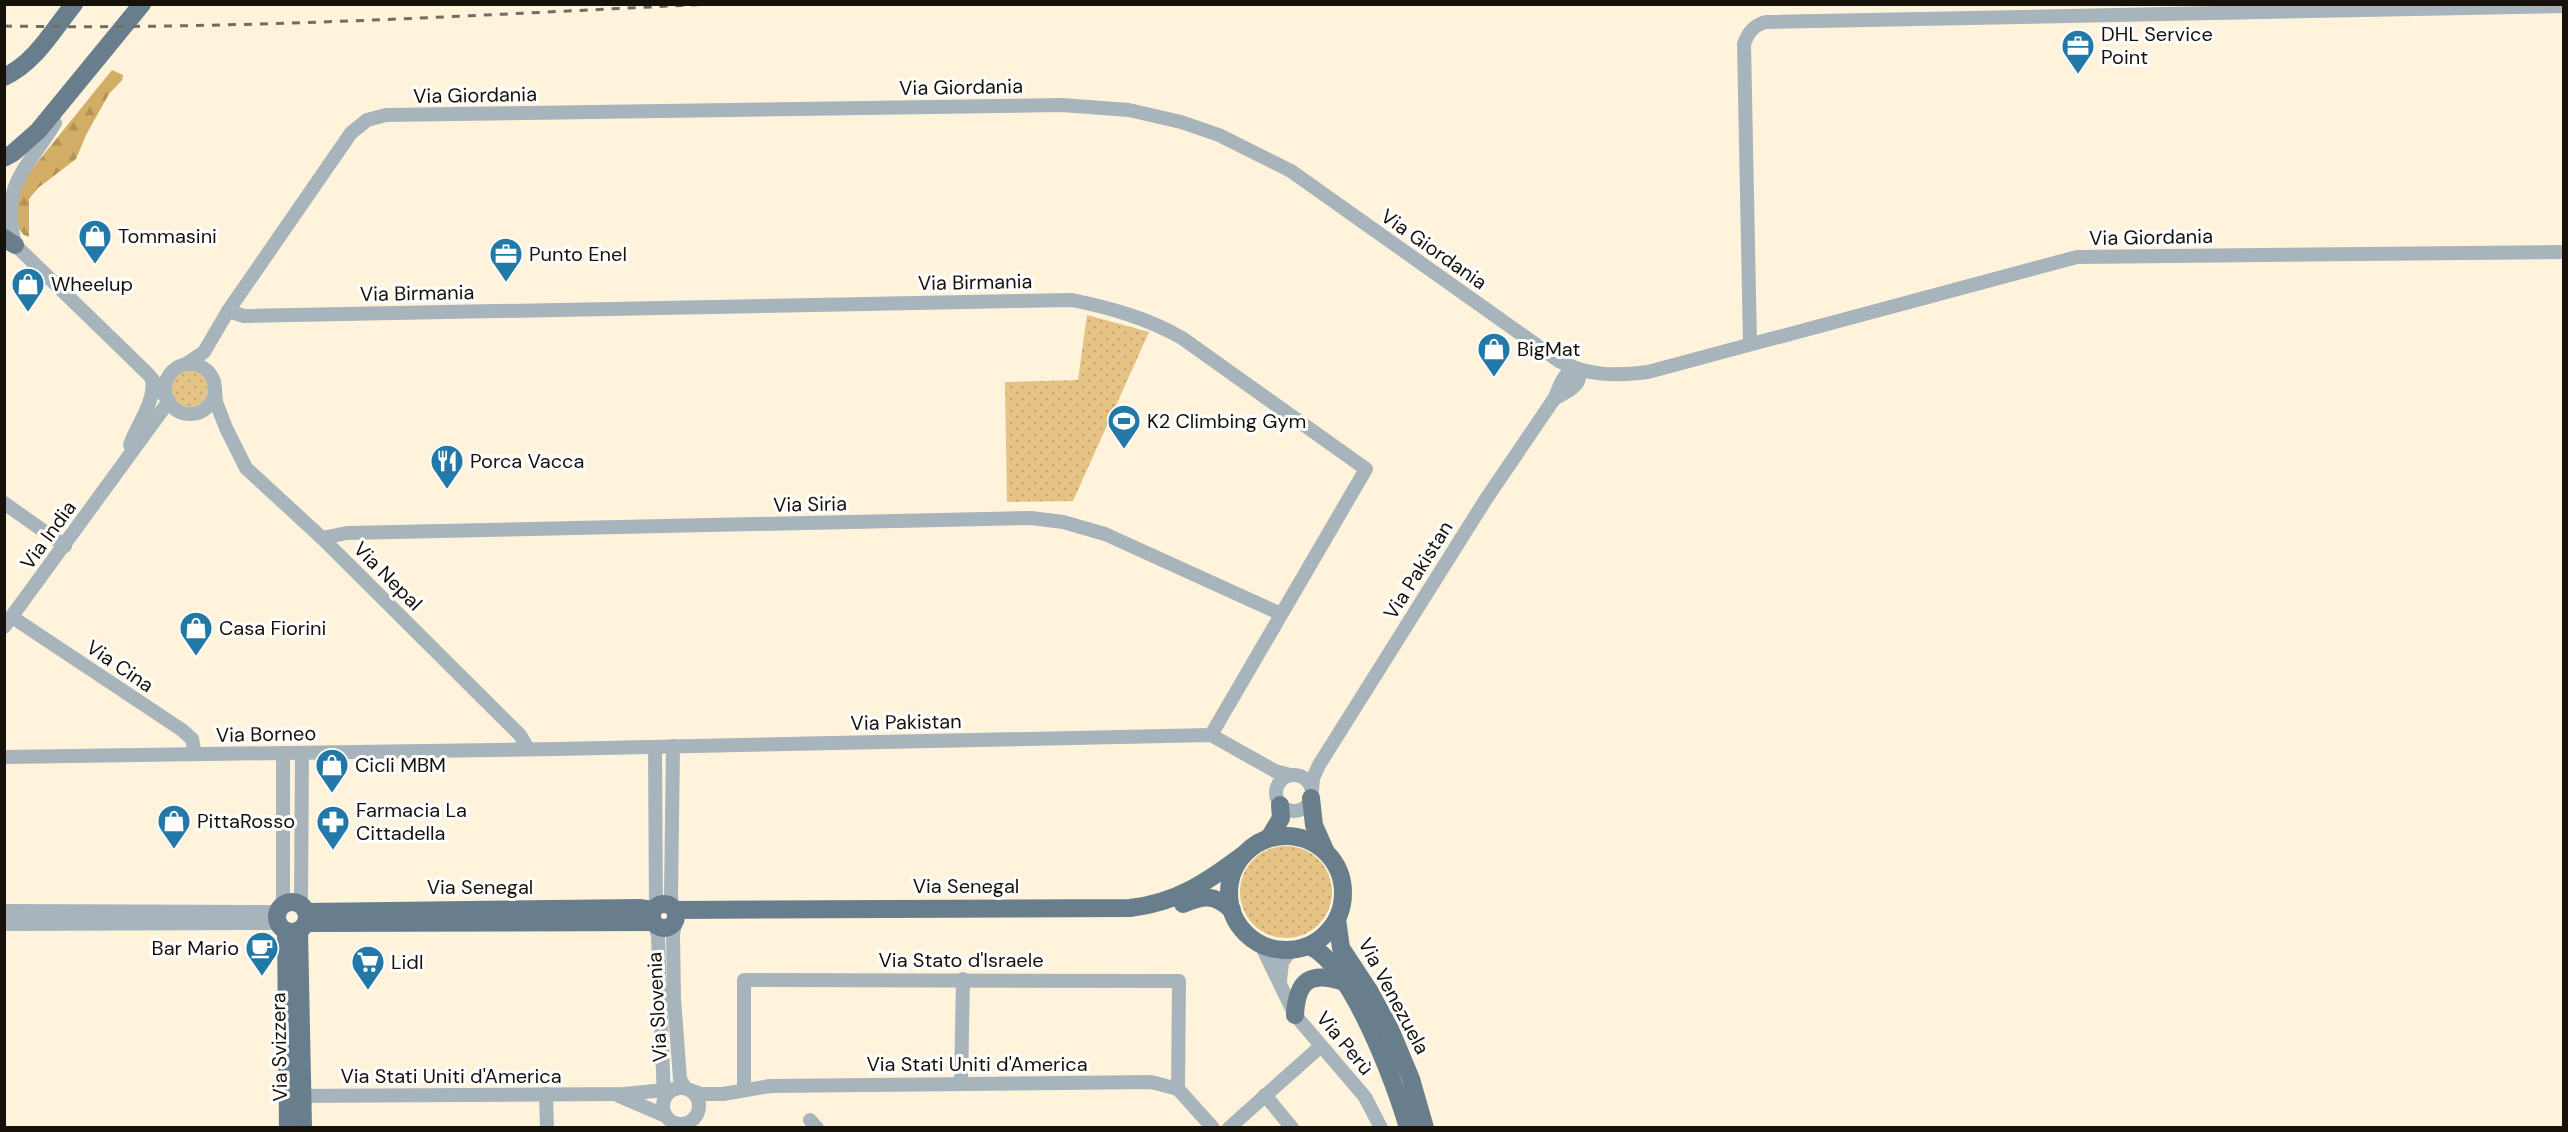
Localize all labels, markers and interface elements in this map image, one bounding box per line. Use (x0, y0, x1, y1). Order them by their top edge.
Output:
place label: DHL Service Point (2101, 21, 2213, 70)
office icon: DHL Service Point (2060, 28, 2096, 75)
street label: Via Giordania (899, 73, 1023, 101)
street label: Via Giordania (413, 81, 537, 109)
street label: Via Giordania (1376, 203, 1492, 295)
shop icon: Tommasini (77, 218, 113, 265)
place label: Tommasini (118, 223, 217, 249)
street label: Via Giordania (2089, 223, 2213, 251)
office icon: Punto Enel (488, 236, 524, 283)
place label: Punto Enel (529, 241, 627, 267)
shop icon: Wheelup (10, 266, 46, 313)
street label: Via Birmania (918, 268, 1032, 296)
place label: Wheelup (51, 271, 133, 297)
street label: Via Birmania (360, 279, 474, 307)
shop icon: BigMat (1476, 331, 1512, 378)
place label: BigMat (1517, 336, 1580, 362)
sports icon: K2 Climbing Gym (1106, 403, 1142, 450)
place label: K2 Climbing Gym (1147, 408, 1306, 434)
restaurant icon: Porca Vacca (429, 443, 465, 490)
place label: Porca Vacca (470, 448, 584, 474)
street label: Via Siria (773, 490, 847, 518)
street label: Via India (14, 495, 82, 575)
street label: Via Pakistan (1378, 516, 1458, 624)
street label: Via Nepal (348, 536, 428, 616)
shop icon: Casa Fiorini (178, 610, 214, 657)
place label: Casa Fiorini (219, 615, 326, 641)
street label: Via Cina (81, 634, 159, 698)
street label: Via Pakistan (850, 708, 962, 736)
street label: Via Borneo (216, 720, 316, 748)
shop icon: Cicli MBM (314, 747, 350, 794)
place label: Cicli MBM (355, 752, 446, 778)
place label: Farmacia La Cittadella (356, 797, 467, 846)
shop icon: PittaRosso (156, 803, 192, 850)
pharmacy icon: Farmacia La Cittadella (315, 804, 351, 851)
place label: PittaRosso (197, 808, 295, 834)
street label: Via Senegal (913, 873, 1019, 899)
street label: Via Senegal (427, 874, 533, 900)
cafe icon: Bar Mario (244, 930, 280, 977)
street label: Via Venezuela (1352, 933, 1436, 1059)
place label: Bar Mario (152, 935, 239, 961)
supermarket icon: Lidl (350, 944, 386, 991)
street label: Via Stato d'Israele (878, 947, 1044, 973)
place label: Lidl (391, 949, 423, 975)
street label: Via Slovenia (641, 951, 673, 1063)
street label: Via Svizzera (265, 992, 293, 1102)
street label: Via Perù (1311, 1006, 1379, 1080)
street label: Via Stati Uniti d'America (866, 1051, 1088, 1077)
street label: Via Stati Uniti d'America (340, 1063, 562, 1089)

